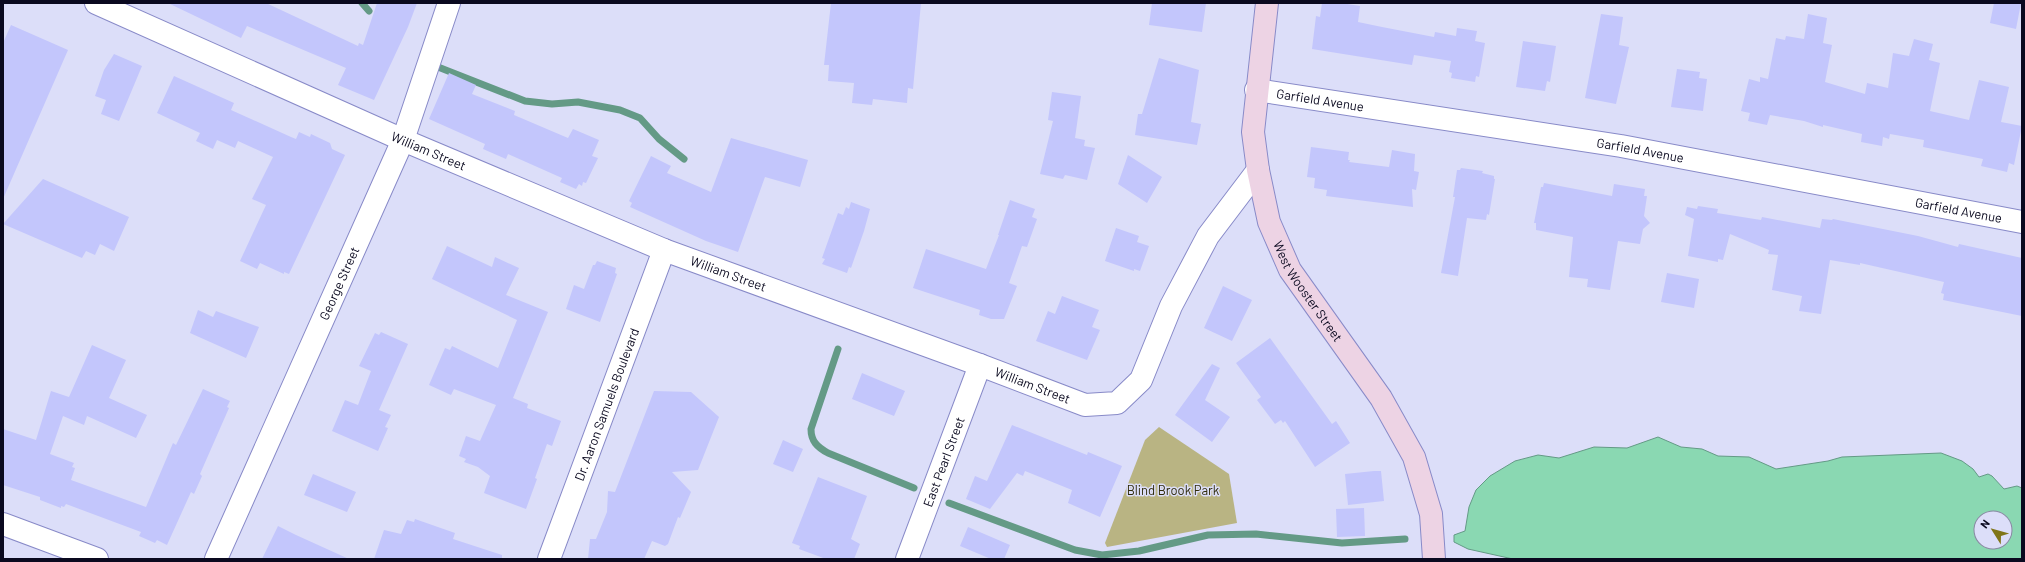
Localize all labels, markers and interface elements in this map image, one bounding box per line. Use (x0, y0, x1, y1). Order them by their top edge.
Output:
street label: Garfield Avenue (1275, 85, 1365, 114)
street label: William Street (389, 128, 468, 174)
street label: Garfield Avenue (1596, 134, 1685, 166)
street label: Garfield Avenue (1914, 194, 2004, 226)
street label: West Wooster Street (1270, 238, 1346, 345)
street label: George Street (316, 244, 362, 322)
street label: William Street (688, 252, 769, 295)
street label: Dr. Aaron Samuels Boulevard (571, 326, 642, 483)
street label: William Street (993, 363, 1073, 407)
street label: East Pearl Street (919, 414, 968, 509)
park label: Blind Brook Park (1127, 482, 1220, 498)
north arrow (1973, 510, 2013, 550)
text: N (1977, 517, 1992, 531)

